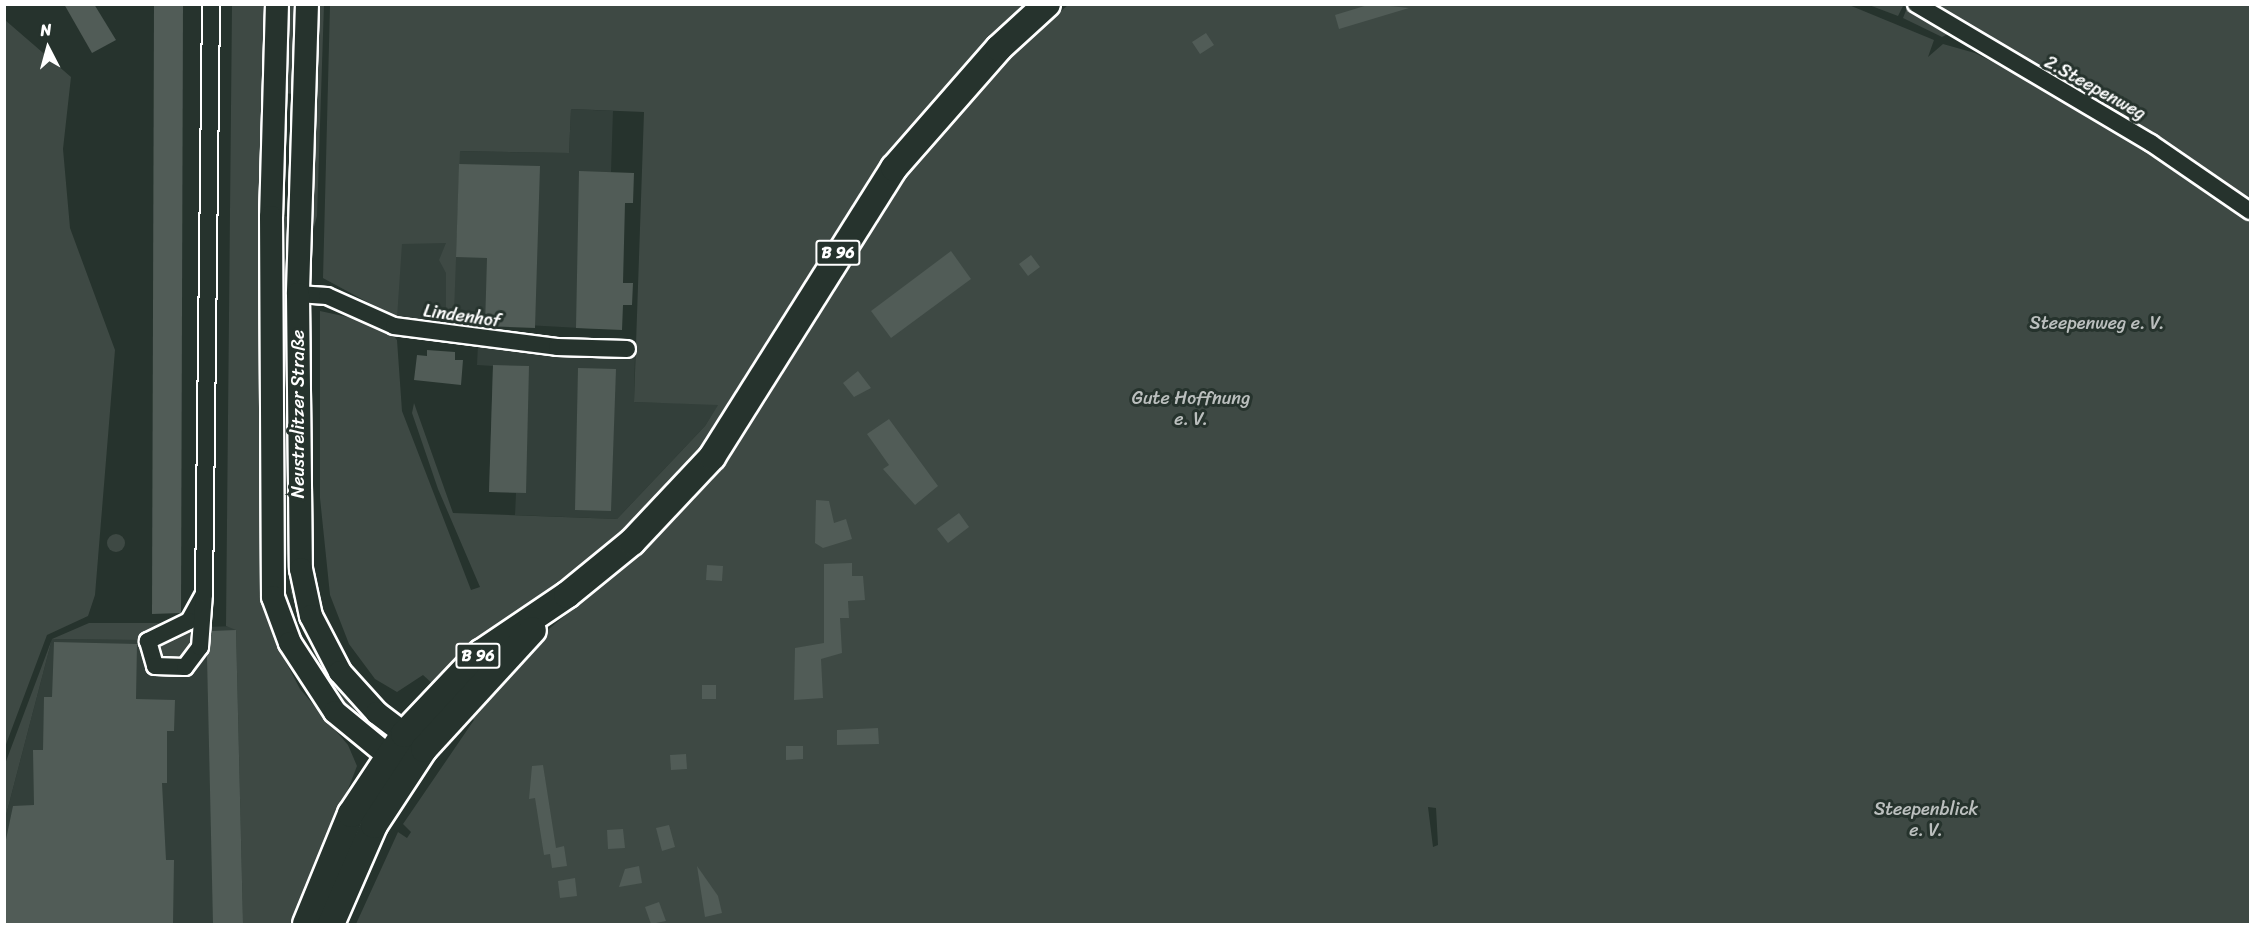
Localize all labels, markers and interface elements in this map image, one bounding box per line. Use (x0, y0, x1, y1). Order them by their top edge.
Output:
text: N (39, 15, 53, 45)
north arrow (18, 18, 78, 78)
street label: 2.Steepenweg (2041, 51, 2149, 125)
road number: B 96 (814, 240, 862, 266)
street label: Lindenhof (422, 300, 502, 332)
park label: Steepenweg e. V. (2030, 312, 2164, 334)
street label: Neustrelitzer Straße (287, 330, 309, 498)
park label: Gute Hoffnung e. V. (1132, 388, 1250, 430)
road number: B 96 (454, 643, 502, 669)
park label: Steepenblick e. V. (1874, 799, 1978, 842)

